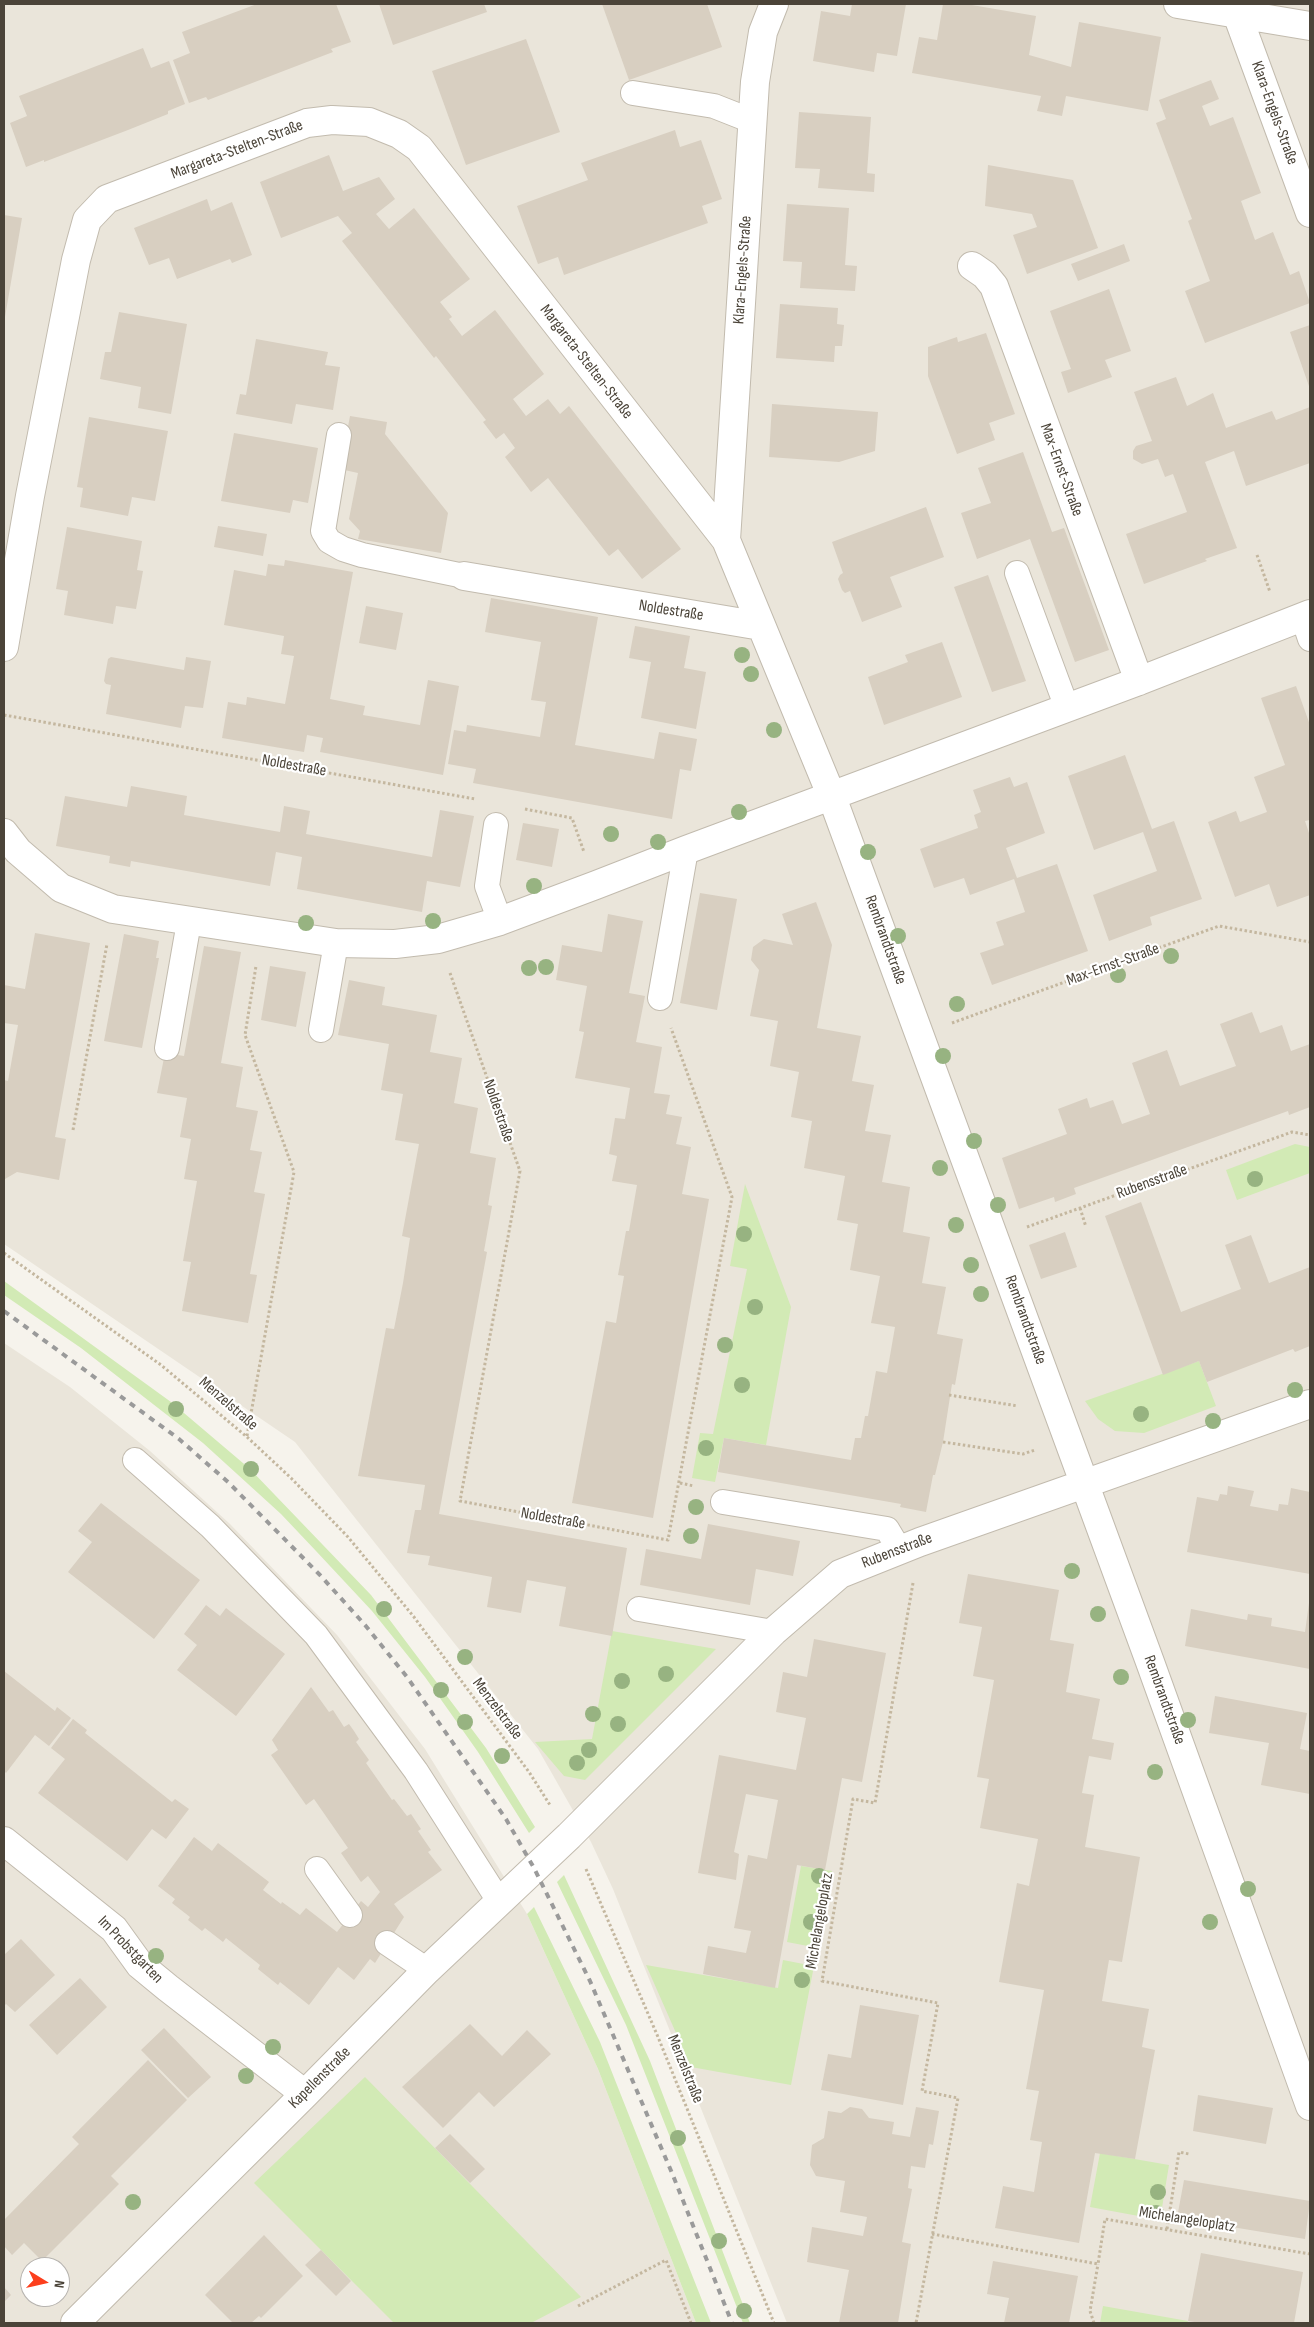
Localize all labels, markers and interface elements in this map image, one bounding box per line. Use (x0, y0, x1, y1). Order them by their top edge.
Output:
street label: Klara-Engels-Straße (1246, 59, 1302, 167)
street label: Margareta-Stelten-Straße (168, 116, 306, 184)
street label: Klara-Engels-Straße (730, 215, 756, 325)
street label: Margareta-Stelten-Straße (535, 301, 637, 423)
street label: Max-Ernst-Straße (1035, 421, 1087, 519)
street label: Noldestraße (637, 596, 705, 626)
street label: Noldestraße (260, 751, 328, 781)
street label: Rembrandtstraße (860, 893, 910, 987)
street label: Max-Ernst-Straße (1064, 939, 1162, 991)
street label: Noldestraße (478, 1077, 518, 1145)
street label: Rubensstraße (1114, 1160, 1190, 1204)
street label: Rembrandtstraße (1000, 1273, 1050, 1367)
street label: Menzelstraße (195, 1373, 261, 1435)
street label: Noldestraße (519, 1504, 587, 1534)
street label: Rubensstraße (859, 1529, 935, 1573)
street label: Rembrandtstraße (1139, 1653, 1189, 1747)
street label: Menzelstraße (468, 1674, 526, 1744)
street label: Michelangeloplatz (802, 1872, 838, 1970)
street label: Im Probstgarten (93, 1912, 167, 1988)
street label: Menzelstraße (663, 2032, 707, 2106)
street label: Kapellenstraße (285, 2043, 355, 2113)
street label: Michelangeloplatz (1138, 2203, 1236, 2237)
north arrow (20, 2257, 70, 2307)
text: N (50, 2279, 68, 2289)

